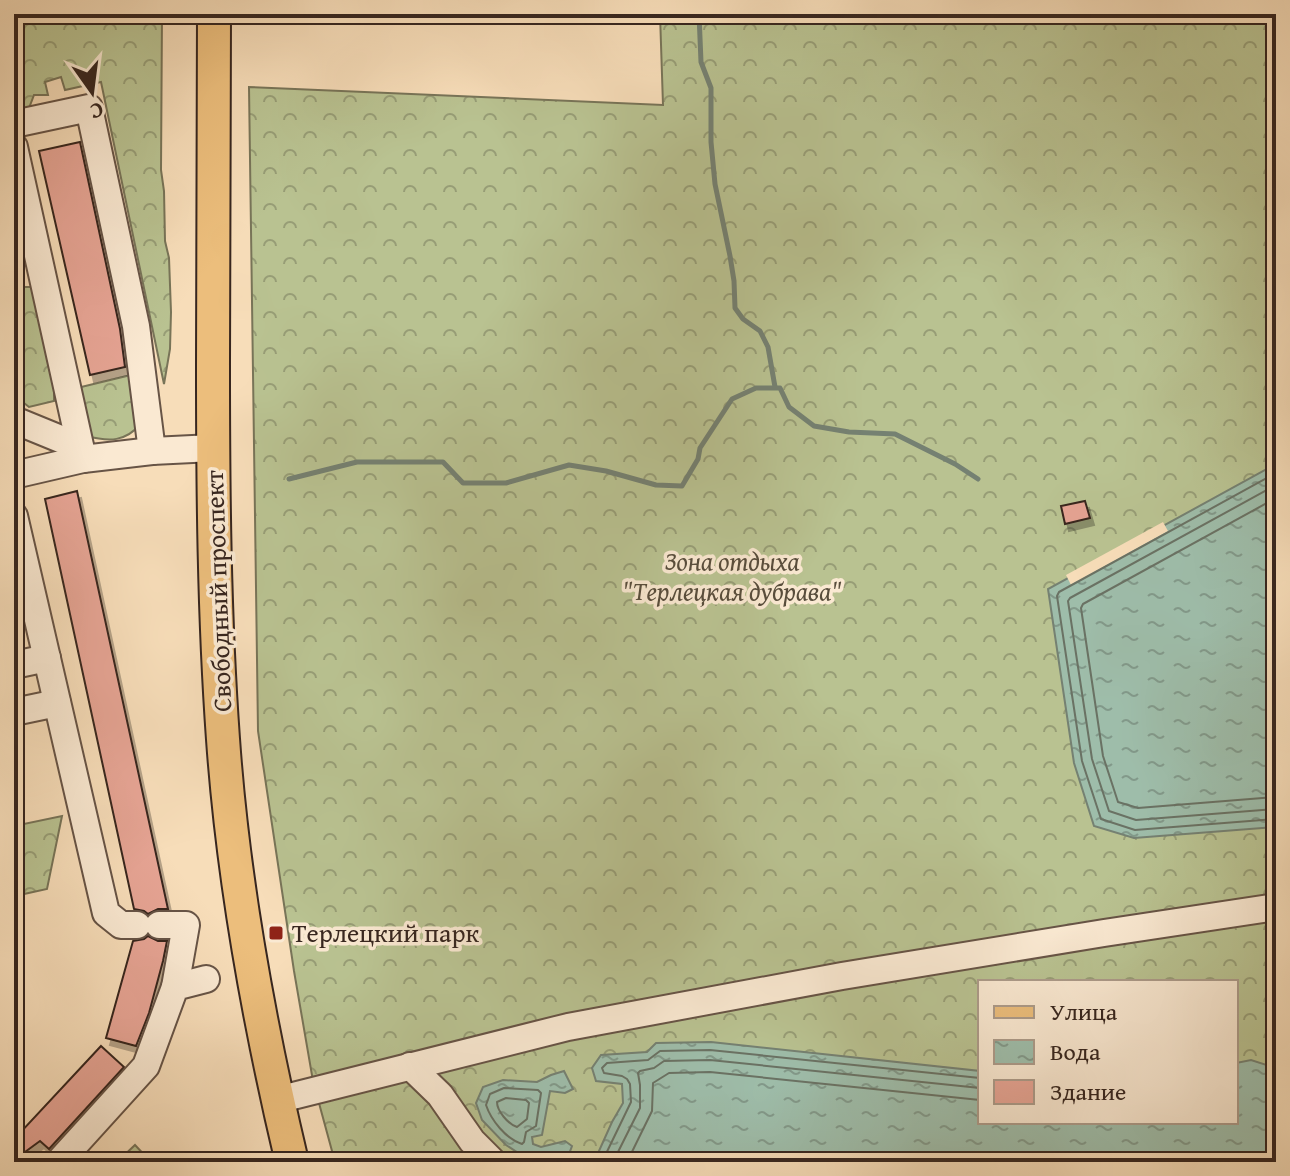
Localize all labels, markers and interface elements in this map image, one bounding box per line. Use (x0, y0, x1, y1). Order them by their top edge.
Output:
north arrow (52, 52, 132, 132)
text: С (87, 94, 107, 128)
street label: Свободный проспект (194, 469, 241, 713)
park label: Зона отдыха "Терлецкая дубрава" (622, 541, 842, 610)
place label: Терлецкий парк (292, 913, 479, 952)
marker: Терлецкий парк (267, 924, 285, 942)
legend (978, 980, 1238, 1124)
text: Улица (1050, 994, 1118, 1029)
text: Вода (1050, 1034, 1101, 1069)
text: Здание (1050, 1074, 1126, 1109)

